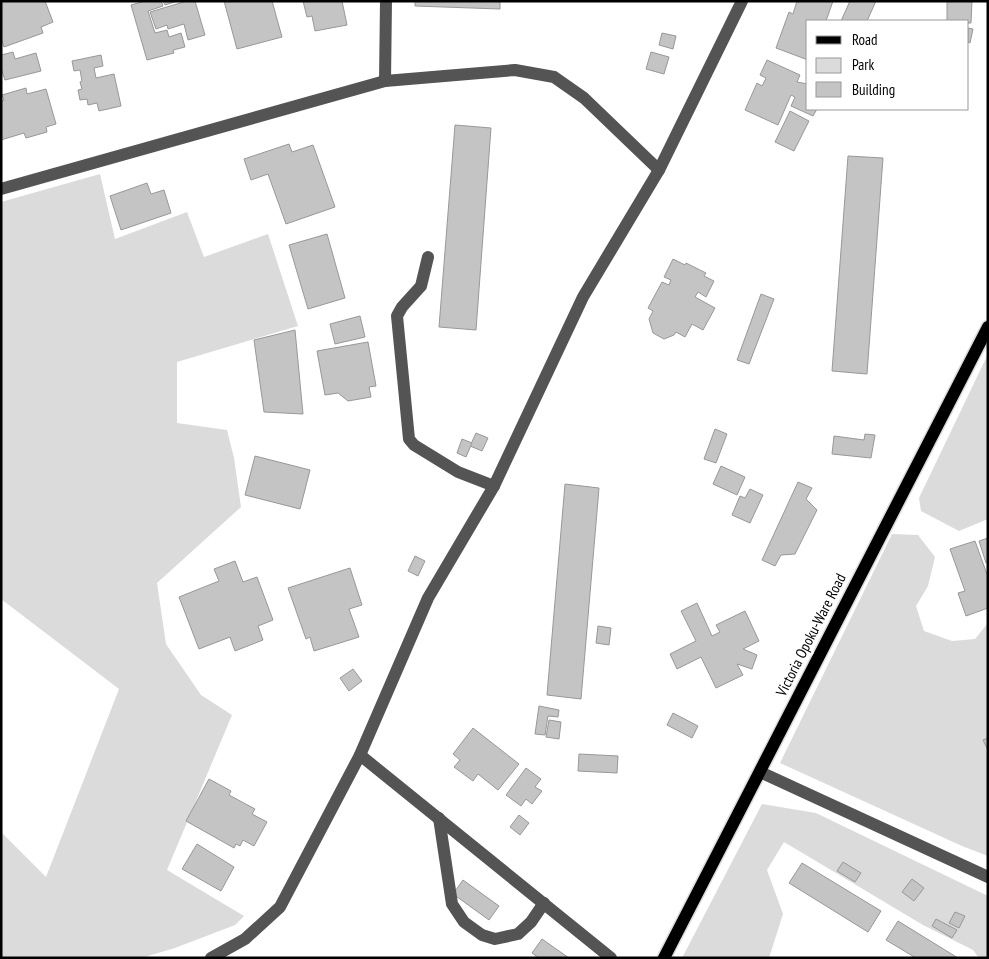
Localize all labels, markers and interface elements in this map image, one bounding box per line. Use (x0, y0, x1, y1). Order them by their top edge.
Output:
legend (806, 20, 969, 110)
text: Road (852, 30, 878, 49)
text: Park (852, 55, 874, 74)
text: Building (852, 80, 895, 99)
street label: Victoria Opoku-Ware Road (771, 570, 850, 700)

